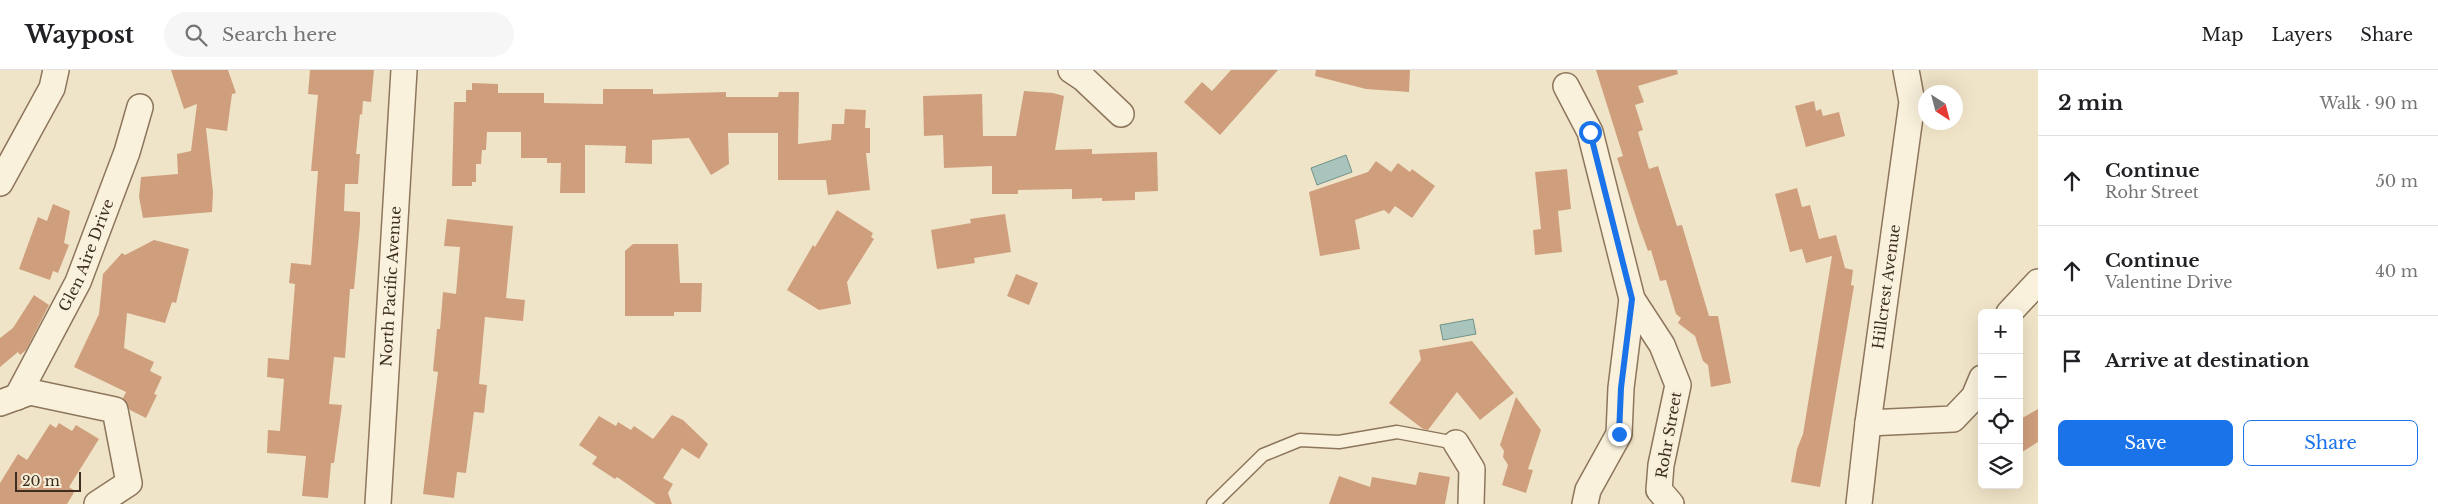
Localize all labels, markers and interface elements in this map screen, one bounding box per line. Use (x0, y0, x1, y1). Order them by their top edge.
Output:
search box (164, 12, 514, 57)
text: Waypost (25, 20, 134, 49)
icon: search (182, 21, 210, 49)
text: Search here (222, 23, 337, 46)
text: Map (2202, 24, 2243, 46)
text: Layers (2271, 24, 2332, 46)
text: Share (2360, 24, 2413, 46)
north arrow (1918, 85, 1963, 130)
text: 2 min (2058, 90, 2123, 116)
text: Walk · 90 m (2320, 93, 2418, 113)
route start (1579, 121, 1602, 144)
text: Continue (2105, 159, 2200, 182)
icon: ahead (2058, 167, 2086, 195)
text: 50 m (2376, 171, 2418, 191)
text: Rohr Street (2105, 182, 2199, 202)
street label: Glen Aire Drive (54, 196, 117, 315)
street label: North Pacific Avenue (376, 206, 405, 367)
street label: Hillcrest Avenue (1868, 223, 1904, 350)
text: Continue (2105, 249, 2200, 272)
icon: ahead (2058, 257, 2086, 285)
text: 40 m (2375, 261, 2418, 281)
text: Valentine Drive (2105, 272, 2232, 292)
map controls (1978, 309, 2023, 489)
button: + (1978, 309, 2023, 354)
icon: arrive (2058, 347, 2086, 375)
text: Arrive at destination (2105, 349, 2309, 372)
button: − (1978, 354, 2023, 399)
street label: Rohr Street (1652, 390, 1686, 480)
button: locate (1978, 399, 2023, 444)
button: Save (2058, 420, 2233, 466)
button: Share (2243, 420, 2418, 466)
route end (1608, 423, 1631, 446)
button: layers (1978, 444, 2023, 489)
scale bar (15, 469, 81, 492)
text: 20 m (22, 472, 60, 490)

